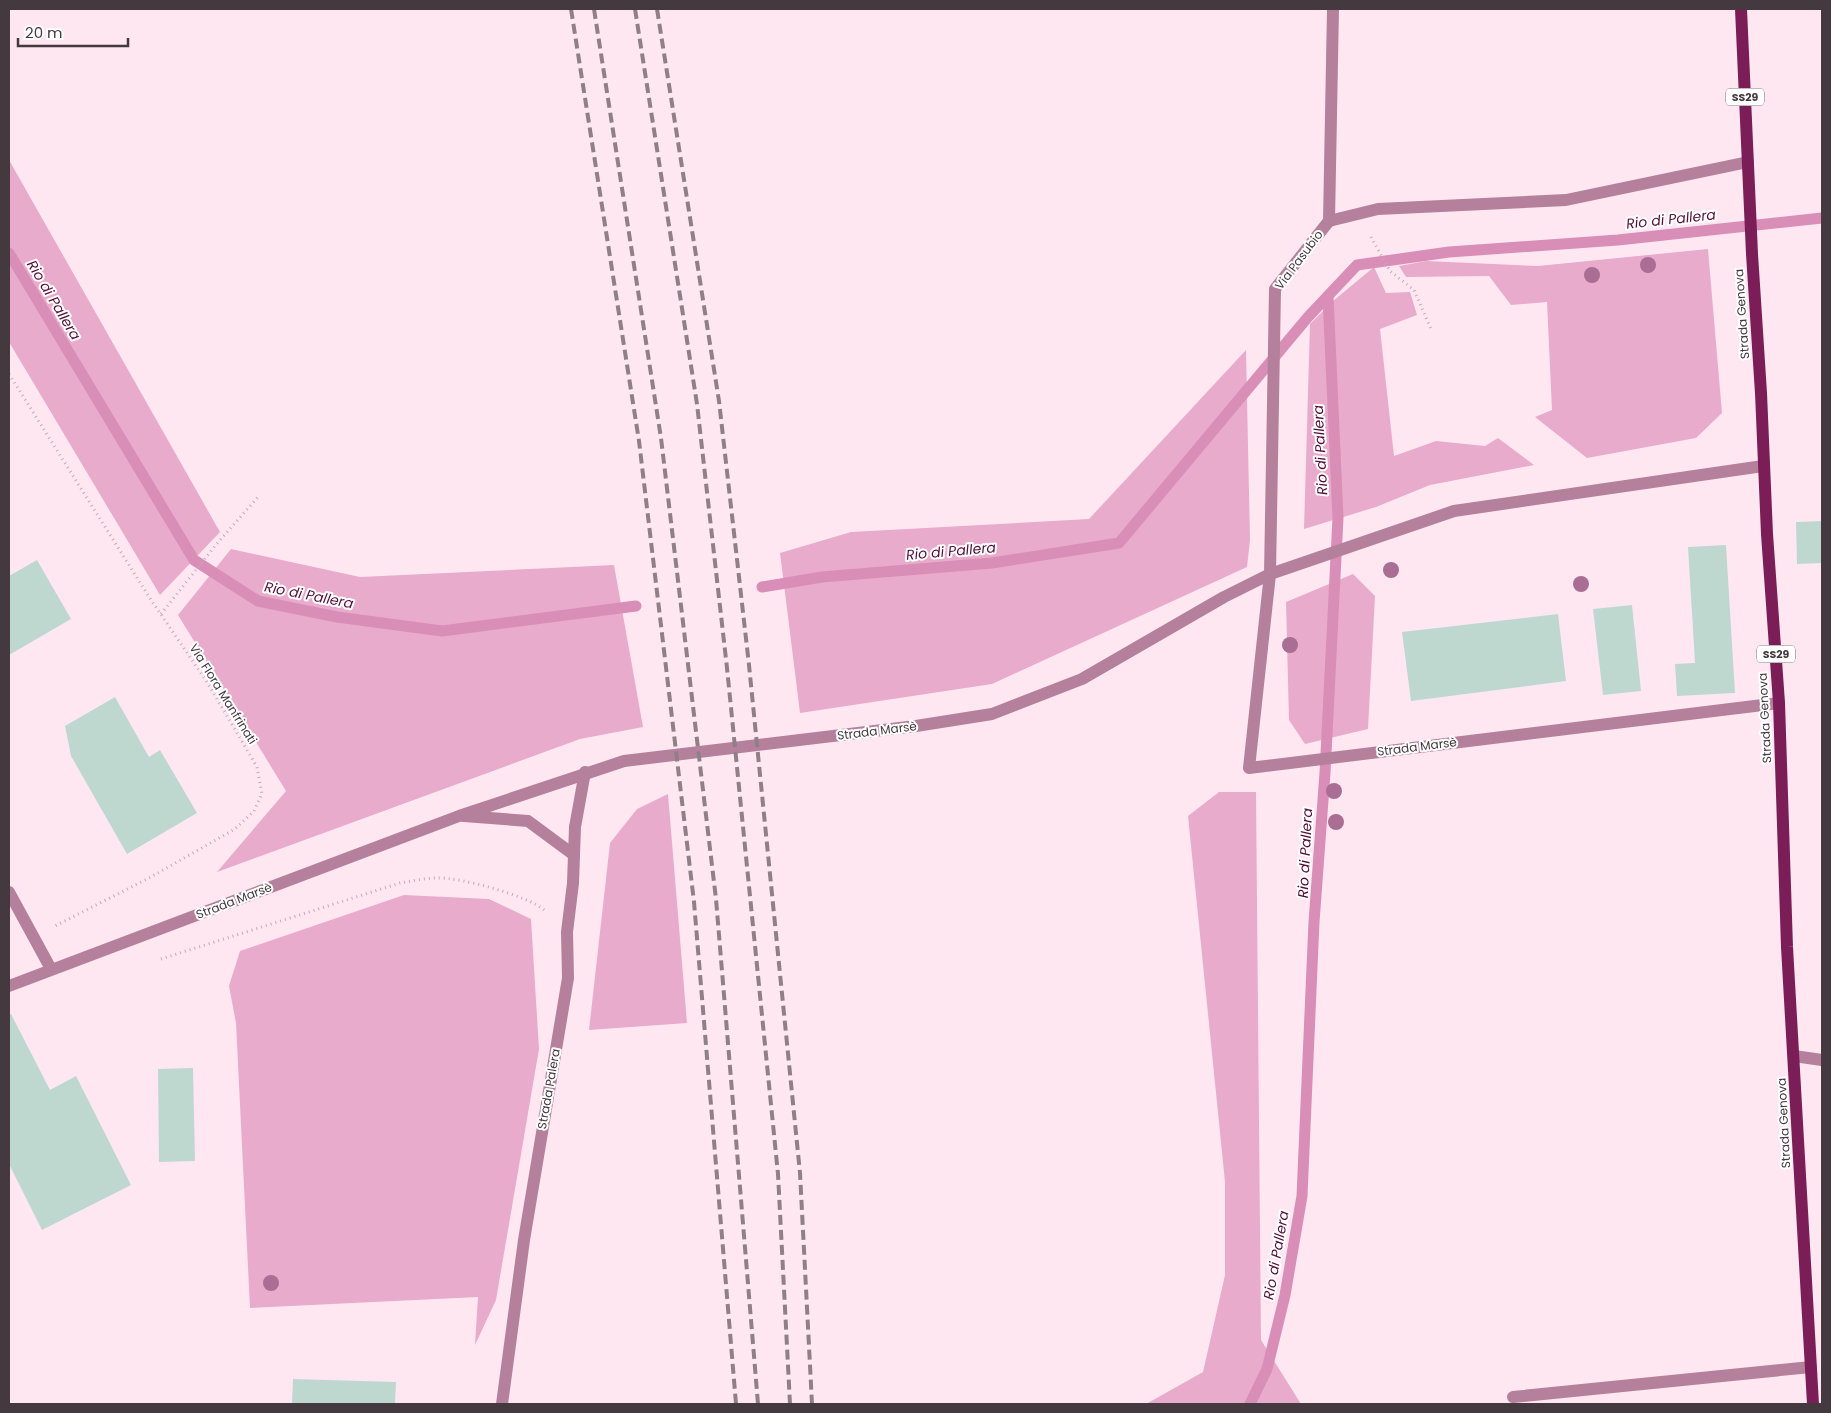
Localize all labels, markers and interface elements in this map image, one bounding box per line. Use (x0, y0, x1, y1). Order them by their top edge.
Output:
scale bar (18, 15, 128, 47)
text: 20 m (25, 22, 63, 43)
road number: SS29 (1726, 88, 1764, 105)
water label: Rio di Pallera (1625, 204, 1717, 234)
street label: Via Pasubio (1271, 226, 1327, 293)
water label: Rio di Pallera (22, 256, 86, 344)
street label: Strada Genova (1730, 268, 1753, 360)
water label: Rio di Pallera (1308, 404, 1332, 495)
water label: Rio di Pallera (905, 537, 997, 565)
water label: Rio di Pallera (263, 577, 356, 614)
street label: Via Flora Manfrinati (186, 640, 261, 747)
road number: SS29 (1757, 646, 1795, 662)
street label: Strada Genova (1754, 672, 1775, 764)
street label: Strada Marsè (836, 717, 918, 744)
street label: Strada Marsè (1376, 733, 1458, 760)
water label: Rio di Pallera (1293, 807, 1317, 898)
street label: Strada Marsè (193, 878, 274, 923)
street label: Strada Palera (533, 1047, 564, 1131)
street label: Strada Genova (1773, 1077, 1794, 1169)
water label: Rio di Pallera (1258, 1208, 1294, 1301)

